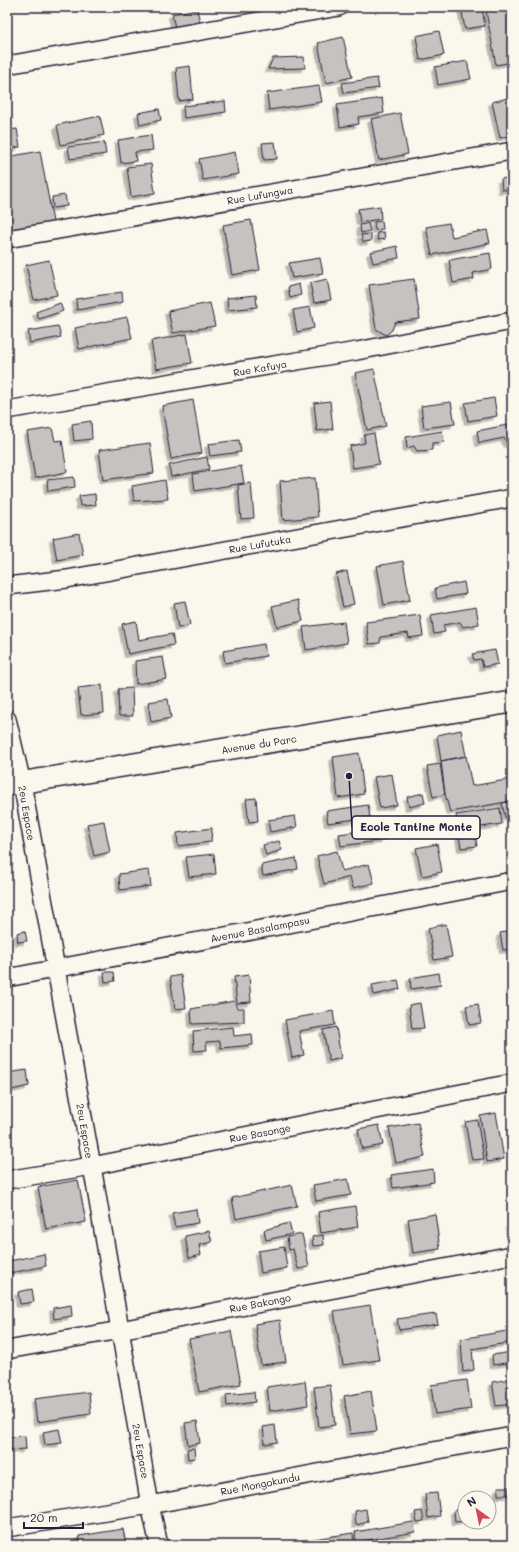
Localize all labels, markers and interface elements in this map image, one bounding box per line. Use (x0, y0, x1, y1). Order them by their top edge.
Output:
street label: Rue Lufungwa (226, 182, 294, 208)
street label: Rue Kafuya (232, 356, 288, 380)
street label: Rue Lufutuka (228, 532, 292, 556)
street label: Avenue du Parc (220, 731, 298, 757)
street label: 2eu Espace (15, 784, 39, 842)
callout: Ecole Tantine Monte (352, 816, 480, 839)
text: Ecole Tantine Monte (360, 819, 472, 834)
street label: Avenue Basalampasu (209, 913, 311, 945)
street label: 2eu Espace (73, 1102, 97, 1160)
street label: Rue Basonge (228, 1120, 292, 1146)
street label: Rue Bakongo (228, 1290, 292, 1316)
street label: 2eu Espace (129, 1422, 153, 1480)
street label: Rue Mongokundu (219, 1469, 301, 1499)
north arrow (457, 1490, 497, 1530)
text: N (464, 1493, 479, 1510)
scale bar (24, 1504, 83, 1530)
text: 20 m (30, 1509, 58, 1525)

